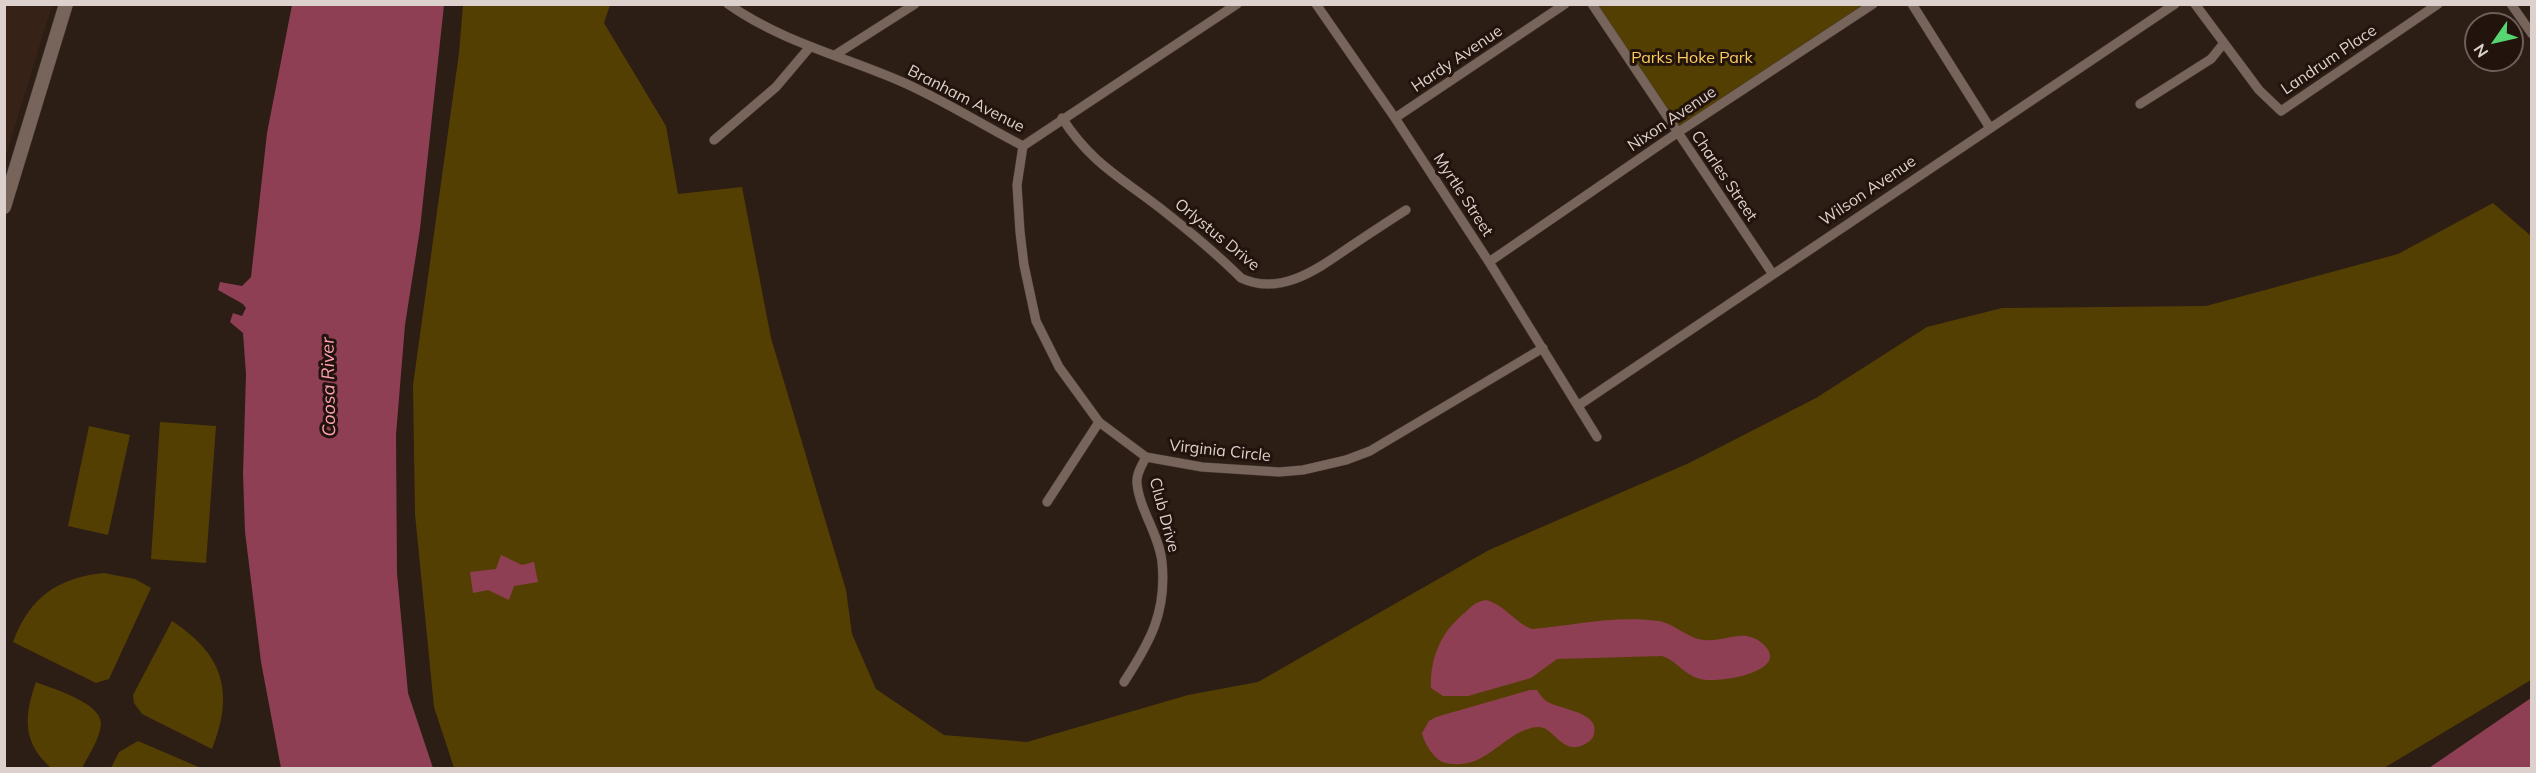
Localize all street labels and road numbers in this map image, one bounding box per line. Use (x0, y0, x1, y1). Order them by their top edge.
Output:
street label: Landrum Place (2278, 21, 2380, 99)
street label: Hardy Avenue (1408, 22, 1506, 96)
street label: Branham Avenue (904, 61, 1028, 137)
street label: Nixon Avenue (1624, 82, 1720, 156)
street label: Charles Street (1687, 127, 1761, 225)
street label: Myrtle Street (1429, 150, 1497, 240)
street label: Wilson Avenue (1816, 152, 1920, 230)
street label: Orlystus Drive (1171, 195, 1263, 275)
street label: Virginia Circle (1168, 436, 1272, 466)
street label: Club Drive (1145, 476, 1183, 554)

